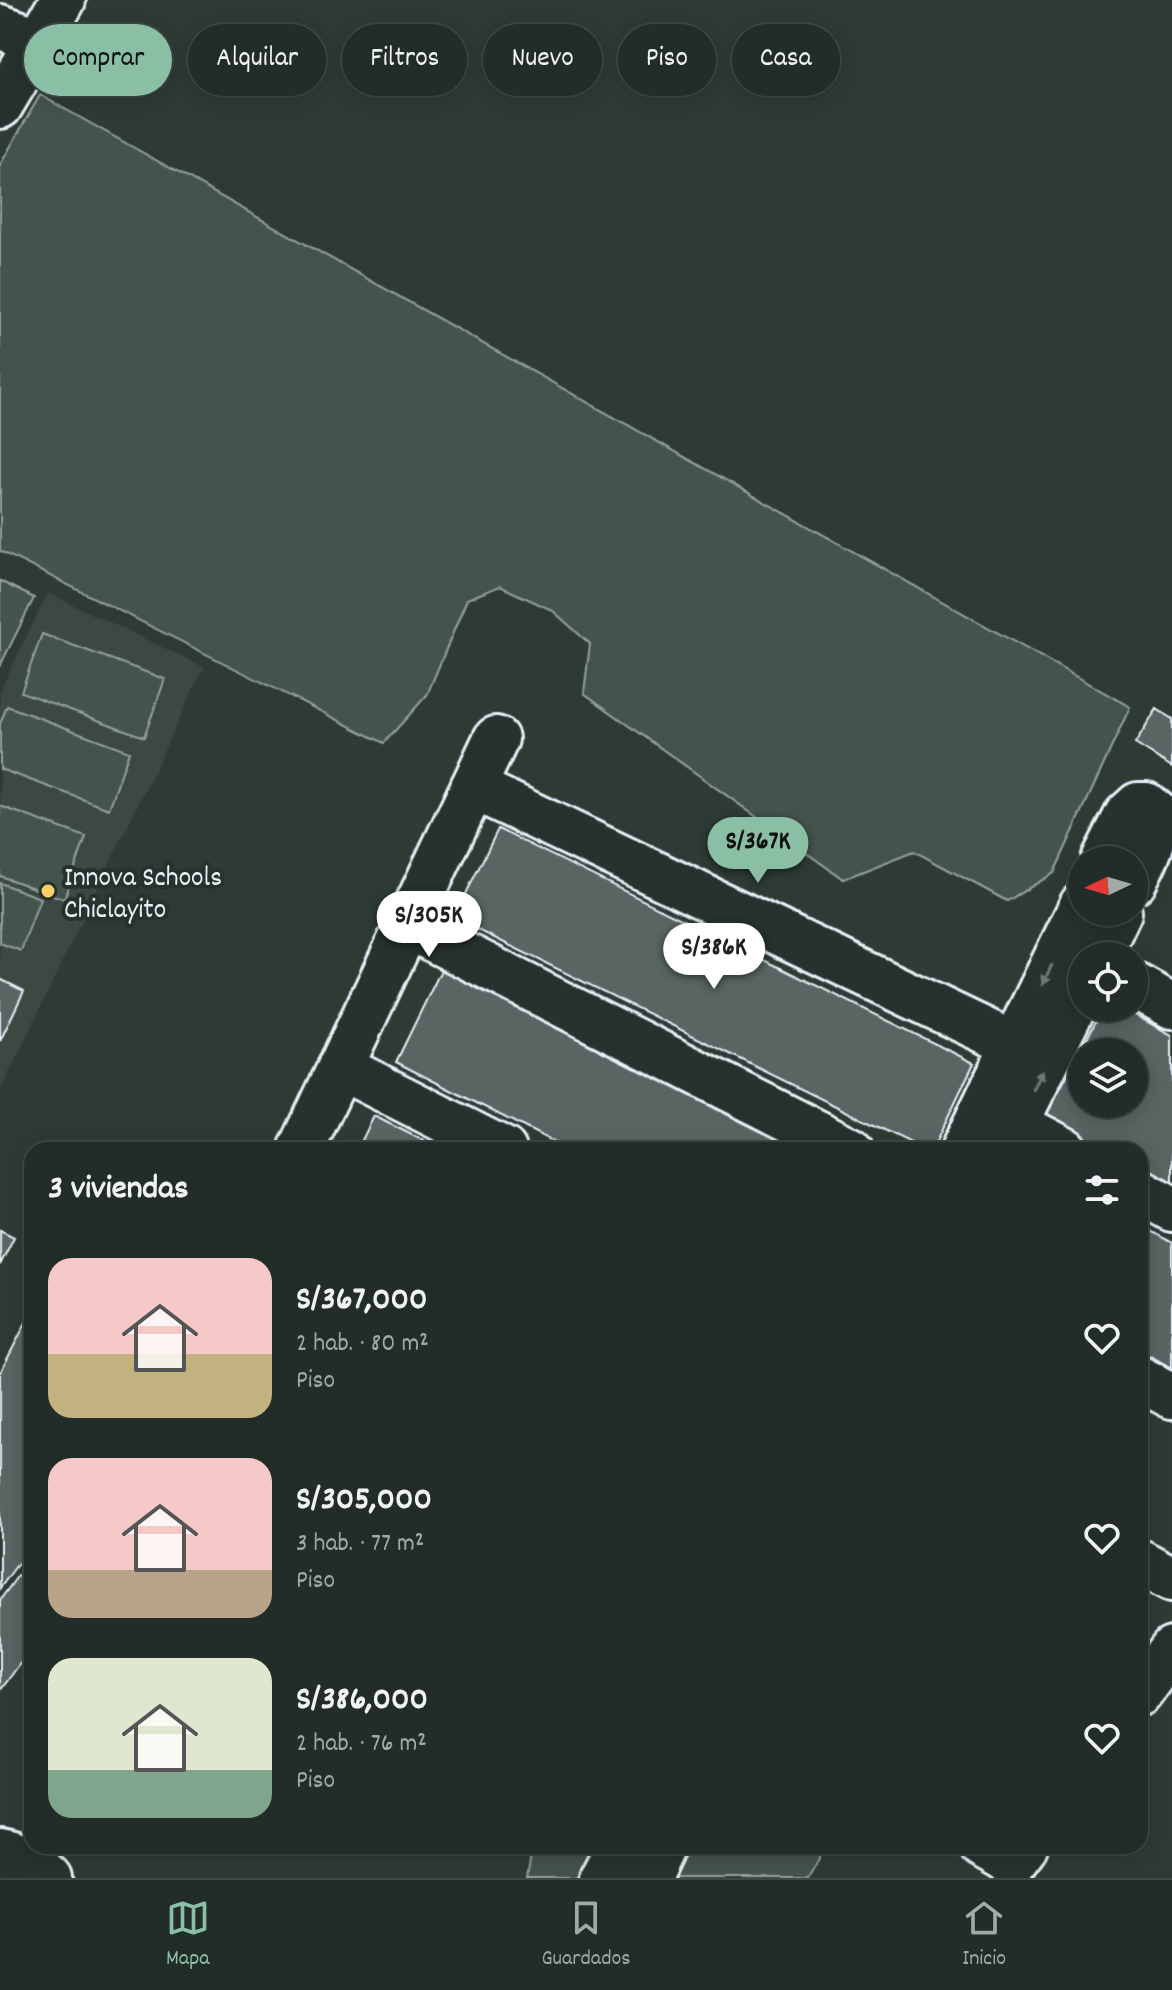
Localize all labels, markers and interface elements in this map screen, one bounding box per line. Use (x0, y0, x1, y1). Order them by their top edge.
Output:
chip: Comprar (24, 24, 172, 96)
chip: Alquilar (188, 24, 326, 96)
chip: Filtros (342, 24, 467, 96)
chip: Nuevo (483, 24, 602, 96)
chip: Piso (618, 24, 716, 96)
chip: Casa (732, 24, 840, 96)
pin: S/367K (693, 817, 823, 885)
text: S/367K (725, 824, 791, 861)
north arrow (1068, 846, 1148, 926)
map controls (1068, 846, 1148, 1118)
place label: Innova Schools Chiclayito (64, 860, 222, 932)
marker: Innova Schools Chiclayito (39, 882, 57, 900)
pin: S/305K (364, 891, 494, 959)
text: S/305K (395, 898, 463, 935)
pin: S/386K (649, 923, 779, 991)
text: S/386K (681, 930, 747, 967)
button: locate (1068, 942, 1148, 1022)
one-way arrow (1041, 964, 1054, 987)
button: layers (1068, 1038, 1148, 1118)
one-way arrow (1031, 1068, 1045, 1091)
text: 3 viviendas (48, 1166, 189, 1215)
icon: filters (1080, 1168, 1124, 1212)
text: S/367,000 (296, 1277, 428, 1326)
icon: home (112, 1290, 208, 1386)
icon: heart (1080, 1316, 1124, 1360)
text: 2 hab. · 80 m² (296, 1326, 429, 1363)
text: Piso (296, 1363, 335, 1400)
text: S/305,000 (296, 1477, 432, 1526)
icon: home (112, 1490, 208, 1586)
icon: heart (1080, 1516, 1124, 1560)
text: 3 hab. · 77 m² (296, 1526, 424, 1563)
text: Piso (296, 1563, 335, 1600)
text: S/386,000 (296, 1677, 428, 1726)
icon: home (112, 1690, 208, 1786)
icon: heart (1080, 1716, 1124, 1760)
text: 2 hab. · 76 m² (296, 1726, 427, 1763)
text: Piso (296, 1763, 335, 1800)
tab: Mapa (166, 1896, 210, 1975)
tab: Guardados (541, 1896, 631, 1975)
tab: Inicio (962, 1896, 1006, 1975)

